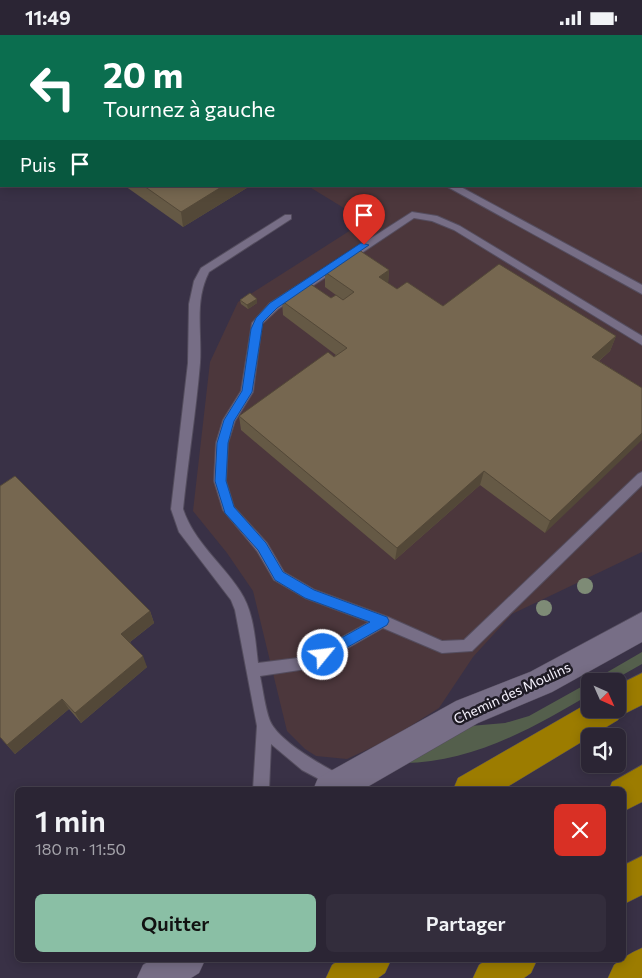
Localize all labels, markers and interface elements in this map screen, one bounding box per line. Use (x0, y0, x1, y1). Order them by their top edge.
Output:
text: 11:49 (25, 6, 71, 29)
text: 20 m (103, 52, 183, 95)
icon: left (20, 55, 85, 120)
text: Tournez à gauche (103, 95, 275, 122)
icon: arrive (66, 150, 94, 178)
text: Puis (20, 153, 56, 176)
pin (343, 194, 385, 245)
icon: arrive (350, 201, 378, 229)
position arrow (296, 628, 348, 680)
street label: Chemin des Moulins (451, 658, 573, 727)
north arrow (581, 673, 626, 717)
map controls (581, 673, 626, 773)
button: sound (581, 728, 626, 773)
text: 1 min (35, 801, 106, 838)
button: close (554, 804, 606, 856)
text: 180 m · 11:50 (35, 839, 126, 858)
button: Quitter (35, 894, 316, 952)
button: Partager (326, 894, 606, 952)

